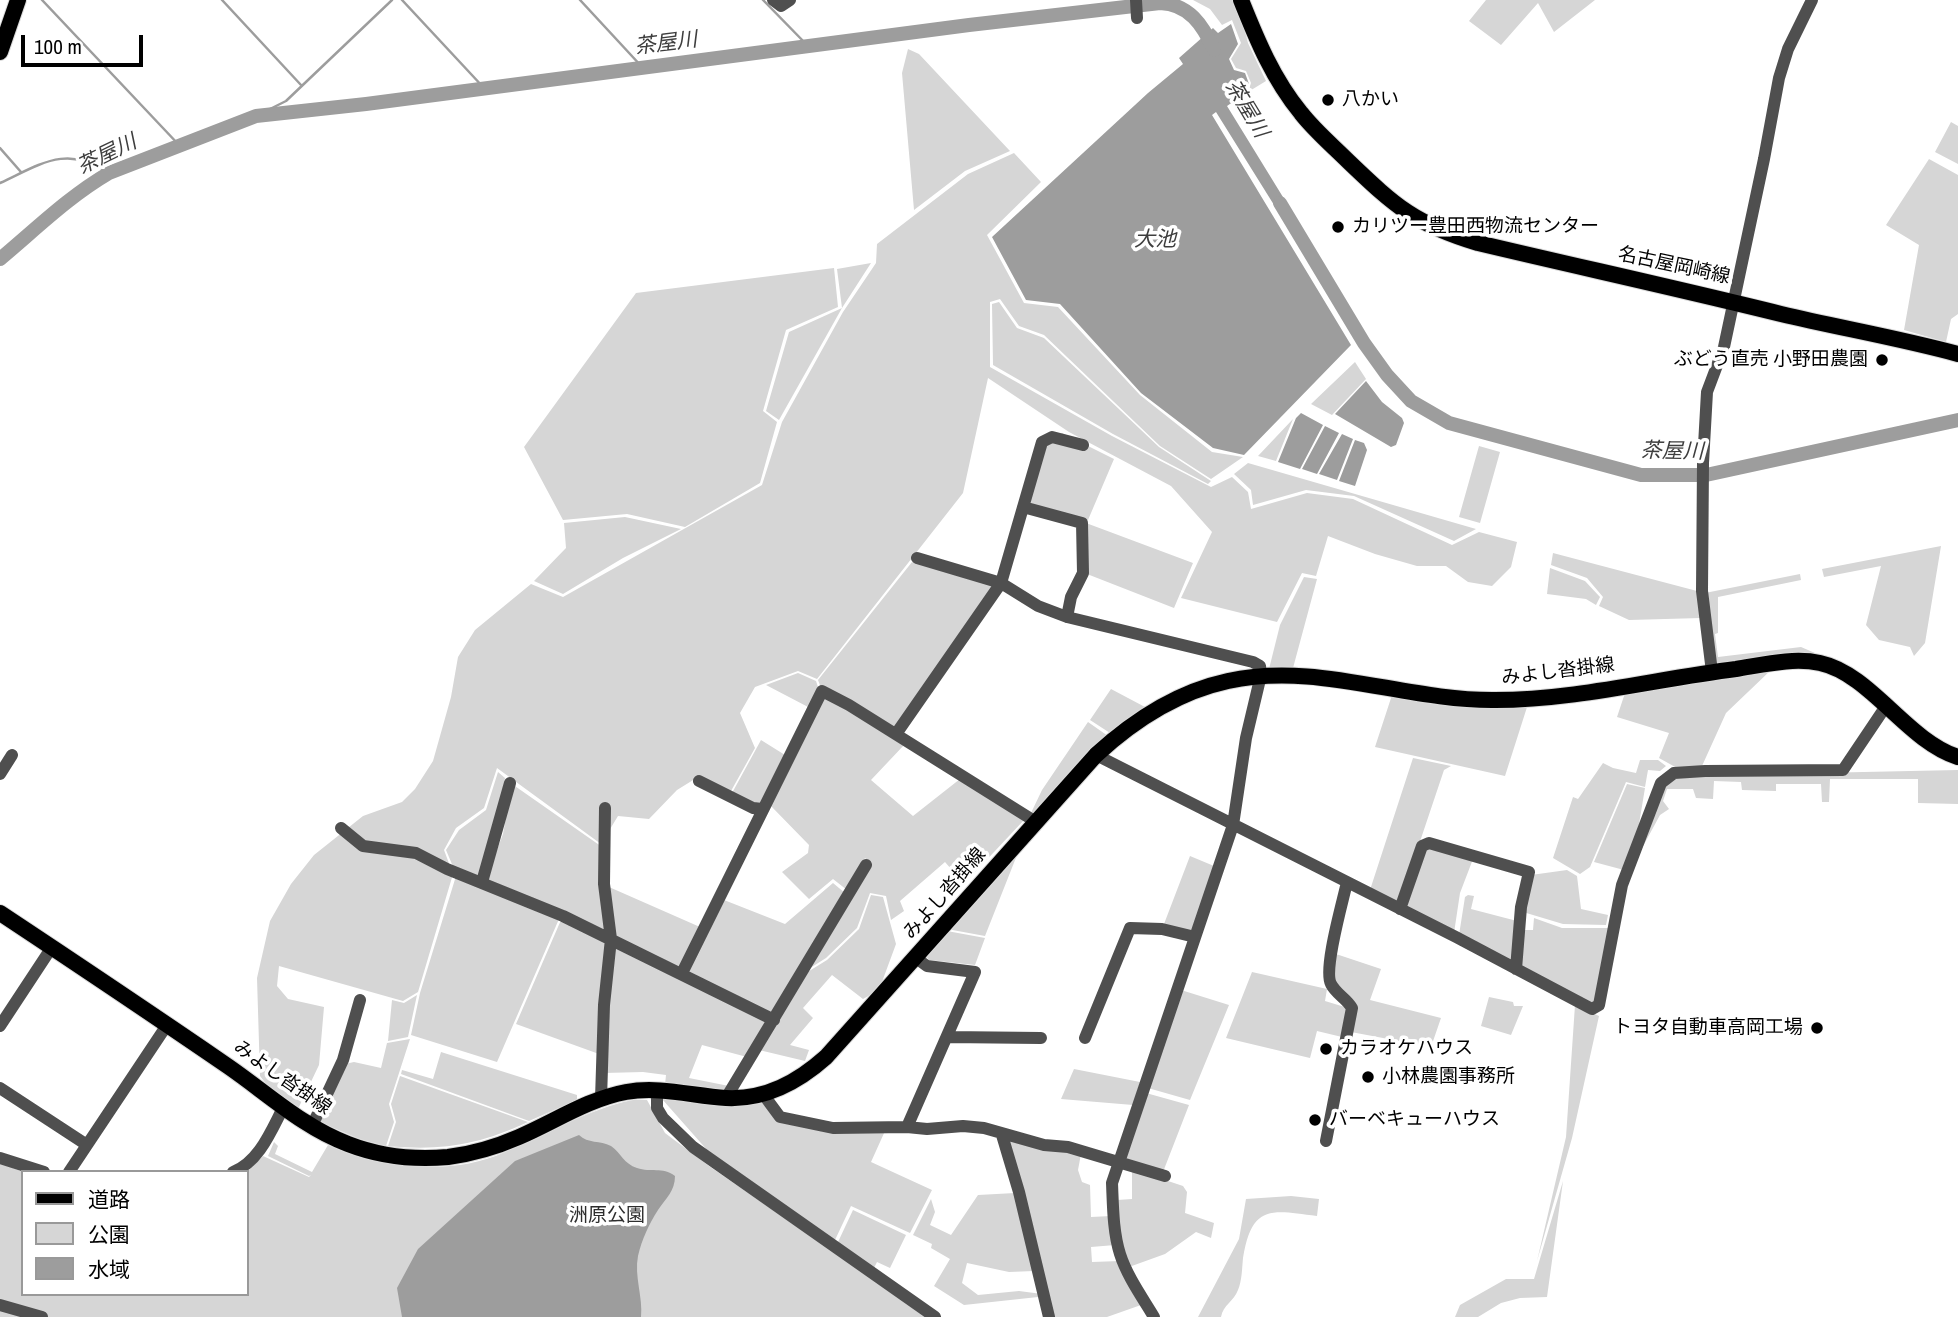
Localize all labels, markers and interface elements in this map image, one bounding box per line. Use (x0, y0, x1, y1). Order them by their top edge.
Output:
scale bar (24, 21, 147, 65)
water label: 茶屋川 (633, 28, 699, 60)
text: 100 m (34, 32, 82, 61)
water label: 茶屋川 (1219, 76, 1273, 142)
place label: 八かい (1342, 89, 1399, 111)
marker: 八かい (1320, 92, 1336, 108)
water label: 茶屋川 (73, 130, 141, 180)
place label: カリツー豊田西物流センター (1352, 216, 1599, 238)
marker: カリツー豊田西物流センター (1330, 219, 1346, 235)
water label: 大池 (1134, 227, 1176, 253)
street label: 名古屋岡崎線 (1616, 243, 1732, 289)
place label: ぶどう直売 小野田農園 (1674, 349, 1868, 371)
marker: ぶどう直売 小野田農園 (1874, 352, 1890, 368)
water label: 茶屋川 (1640, 439, 1704, 465)
street label: みよし沓掛線 (1500, 654, 1616, 690)
street label: みよし沓掛線 (899, 844, 991, 944)
place label: トヨタ自動車高岡工場 (1613, 1017, 1803, 1039)
marker: トヨタ自動車高岡工場 (1809, 1020, 1825, 1036)
street label: みよし沓掛線 (229, 1036, 335, 1120)
place label: カラオケハウス (1340, 1038, 1473, 1060)
marker: カラオケハウス (1318, 1041, 1334, 1057)
place label: 小林農園事務所 (1382, 1066, 1515, 1088)
marker: 小林農園事務所 (1360, 1069, 1376, 1085)
place label: バーベキューハウス (1329, 1109, 1500, 1131)
marker: バーベキューハウス (1307, 1112, 1323, 1128)
legend (21, 1170, 248, 1296)
text: 道路 (88, 1185, 130, 1214)
park label: 洲原公園 (569, 1205, 645, 1227)
text: 公園 (88, 1220, 130, 1249)
text: 水域 (88, 1255, 130, 1284)

